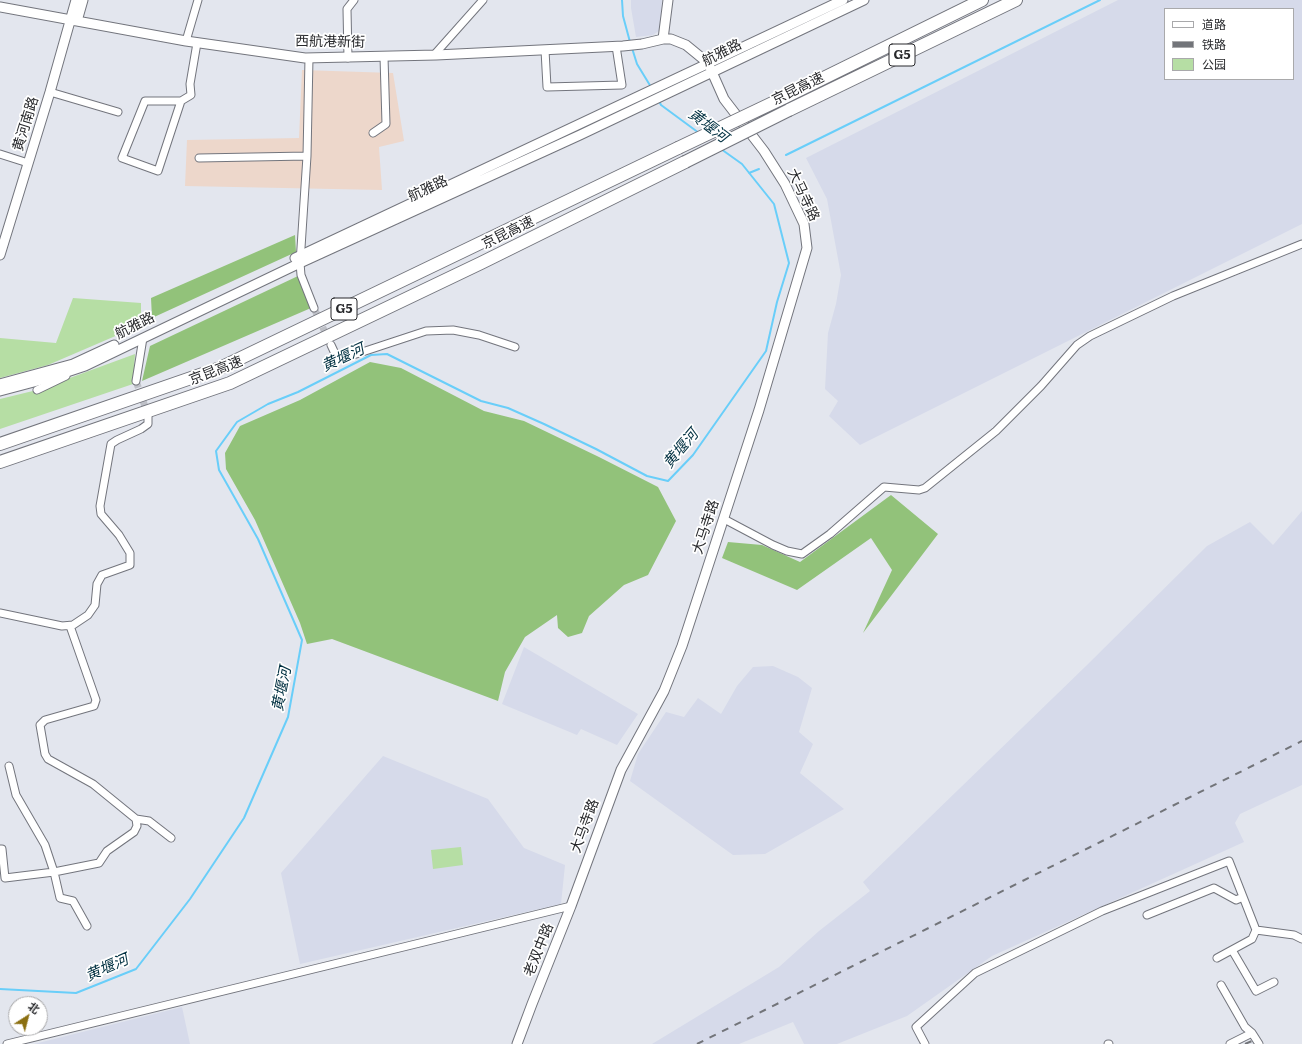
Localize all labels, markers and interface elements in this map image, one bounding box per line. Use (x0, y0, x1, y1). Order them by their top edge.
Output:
legend (1164, 8, 1294, 80)
text: 道路 (1202, 15, 1226, 33)
street label: 西航港新街 (295, 33, 365, 51)
text: 铁路 (1202, 35, 1226, 53)
street label: 航雅路 (699, 36, 745, 70)
road number: G5 (889, 44, 915, 66)
text: 公园 (1202, 55, 1226, 73)
street label: 京昆高速 (769, 69, 827, 109)
street label: 黄河南路 (10, 95, 42, 153)
water label: 黄堰河 (685, 105, 731, 147)
street label: 大马寺路 (784, 166, 822, 224)
street label: 航雅路 (405, 173, 451, 205)
street label: 京昆高速 (479, 213, 537, 253)
road number: G5 (331, 298, 357, 320)
street label: 航雅路 (112, 309, 158, 343)
water label: 黄堰河 (319, 340, 367, 376)
street label: 京昆高速 (187, 353, 245, 389)
water label: 黄堰河 (660, 426, 702, 472)
street label: 大马寺路 (689, 498, 723, 556)
water label: 黄堰河 (269, 665, 295, 713)
street label: 大马寺路 (568, 797, 602, 855)
street label: 老双中路 (521, 921, 557, 979)
water label: 黄堰河 (83, 951, 131, 985)
north arrow (8, 996, 48, 1036)
text: 北 (25, 997, 44, 1017)

